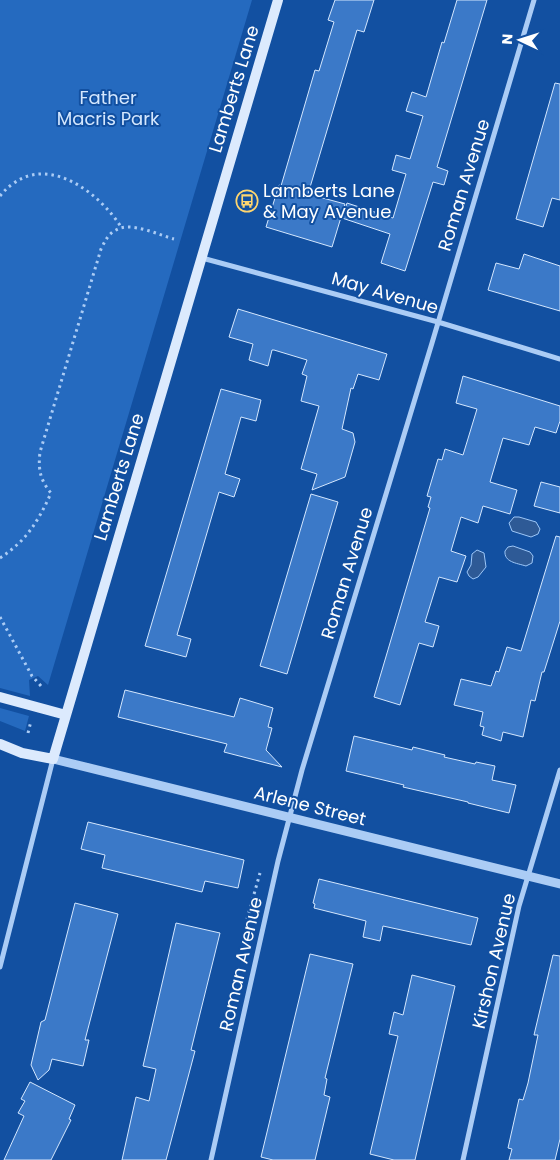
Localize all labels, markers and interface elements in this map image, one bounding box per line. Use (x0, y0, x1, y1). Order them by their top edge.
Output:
north arrow (495, 15, 545, 65)
street label: Lamberts Lane (202, 22, 265, 156)
text: N (497, 33, 517, 45)
park label: Father Macris Park (57, 85, 160, 131)
street label: Roman Avenue (432, 116, 496, 254)
place label: Lamberts Lane & May Avenue (263, 178, 395, 224)
bus stop icon: Lamberts Lane & May Avenue (235, 189, 259, 213)
street label: May Avenue (329, 265, 442, 320)
street label: Lamberts Lane (87, 410, 150, 544)
street label: Roman Avenue (315, 504, 379, 642)
street label: Arlene Street (251, 780, 369, 832)
street label: Kirshon Avenue (466, 891, 521, 1031)
street label: Roman Avenue (213, 894, 268, 1033)

